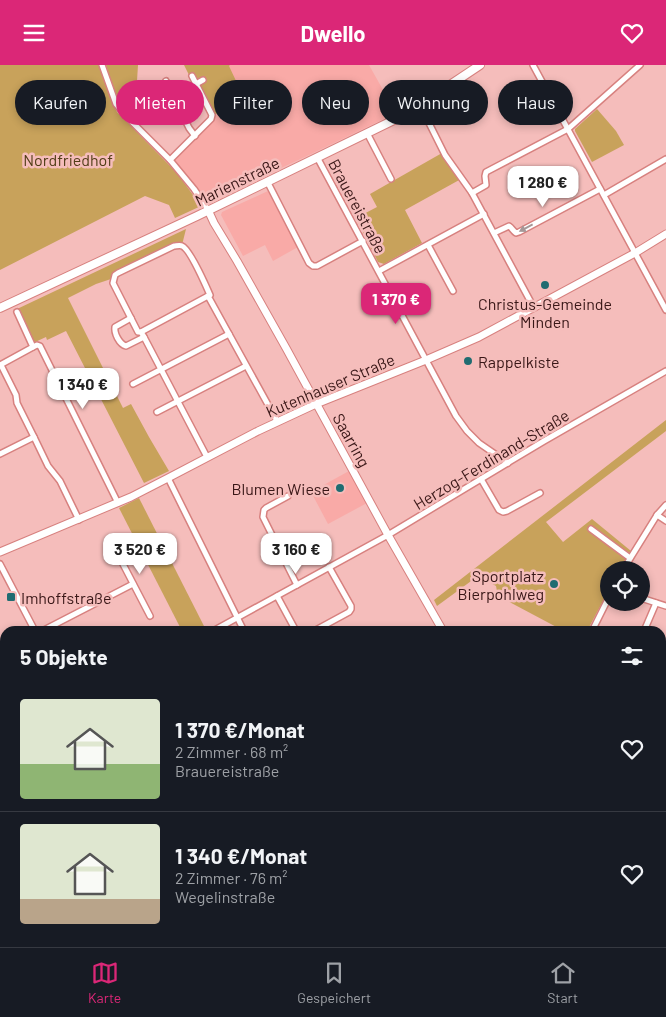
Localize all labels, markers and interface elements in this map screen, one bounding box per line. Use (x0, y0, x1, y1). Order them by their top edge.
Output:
icon: menu (20, 19, 48, 47)
icon: heart (618, 19, 646, 47)
text: Dwello (300, 20, 366, 46)
chip: Kaufen (15, 80, 106, 125)
chip: Mieten (116, 80, 204, 125)
chip: Filter (214, 80, 292, 125)
chip: Neu (302, 80, 369, 125)
chip: Wohnung (379, 80, 488, 125)
chip: Haus (498, 80, 573, 125)
park label: Nordfriedhof (23, 150, 113, 169)
street label: Marienstraße (192, 152, 282, 210)
street label: Brauereistraße (325, 155, 391, 257)
pin: 1 280 € (497, 165, 589, 208)
text: 1 280 € (519, 172, 567, 191)
one-way arrow (519, 224, 534, 232)
marker: Christus-Gemeinde Minden (539, 279, 551, 291)
pin: 1 370 € (350, 283, 442, 325)
text: 1 370 € (372, 289, 420, 308)
place label: Christus-Gemeinde Minden (478, 294, 612, 331)
street label: Kutenhauser Straße (263, 349, 397, 421)
place label: Rappelkiste (478, 352, 560, 371)
marker: Rappelkiste (462, 355, 474, 367)
pin: 1 340 € (37, 367, 129, 410)
text: 1 340 € (58, 374, 108, 393)
street label: Herzog-Ferdinand-Straße (410, 405, 572, 513)
street label: Saarring (329, 410, 375, 470)
place label: Blumen Wiese (232, 479, 330, 498)
marker: Blumen Wiese (334, 482, 346, 494)
pin: 3 520 € (94, 533, 186, 575)
pin: 3 160 € (250, 533, 342, 575)
text: 3 520 € (114, 539, 166, 558)
text: 3 160 € (272, 539, 320, 558)
map controls (600, 561, 650, 611)
button: locate (600, 561, 650, 611)
place label: Sportplatz Bierpohlweg (457, 566, 544, 603)
marker: Sportplatz Bierpohlweg (548, 578, 560, 590)
place label: Imhoffstraße (21, 588, 112, 607)
marker: Imhoffstraße (5, 591, 17, 603)
icon: filters (618, 642, 646, 670)
text: 5 Objekte (20, 644, 108, 669)
text: 1 370 €/Monat (175, 717, 305, 742)
icon: home (60, 719, 120, 779)
icon: heart (618, 735, 646, 763)
text: 2 Zimmer · 68 m² (175, 742, 288, 761)
text: Brauereistraße (175, 761, 279, 780)
text: 1 340 €/Monat (175, 843, 307, 868)
icon: home (60, 844, 120, 904)
icon: heart (618, 860, 646, 888)
text: 2 Zimmer · 76 m² (175, 868, 288, 887)
text: Wegelinstraße (175, 887, 275, 906)
tab: Karte (88, 959, 121, 1006)
tab: Gespeichert (297, 959, 371, 1006)
tab: Start (547, 959, 578, 1006)

